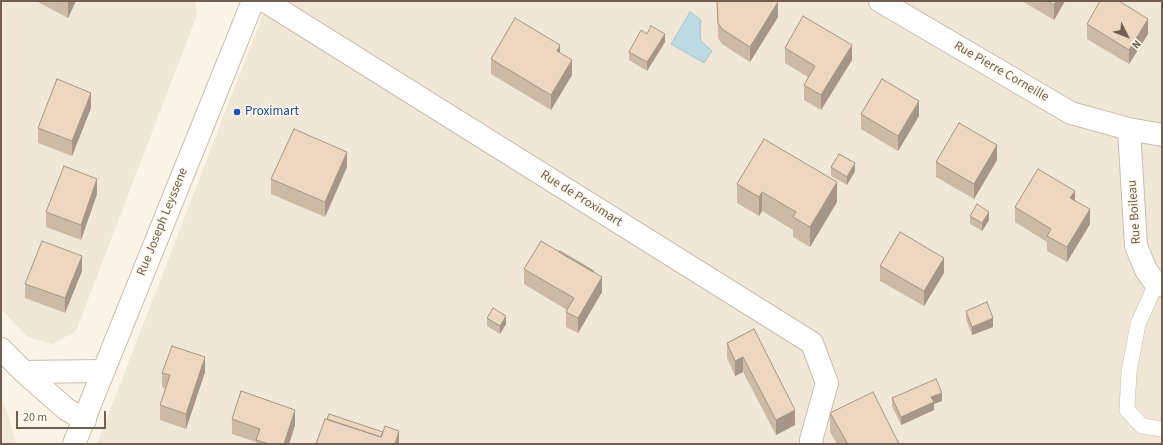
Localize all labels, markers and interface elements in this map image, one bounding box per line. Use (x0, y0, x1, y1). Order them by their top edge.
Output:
north arrow (1107, 16, 1147, 56)
text: N (1128, 37, 1144, 52)
street label: Rue Pierre Corneille (951, 38, 1051, 106)
place label: Proximart (245, 104, 299, 120)
marker: Proximart (232, 107, 242, 117)
street label: Rue Joseph Leyssene (134, 166, 192, 278)
street label: Rue de Proximart (537, 168, 625, 230)
street label: Rue Boileau (1125, 179, 1145, 245)
scale bar (18, 403, 108, 429)
text: 20 m (23, 409, 47, 426)

